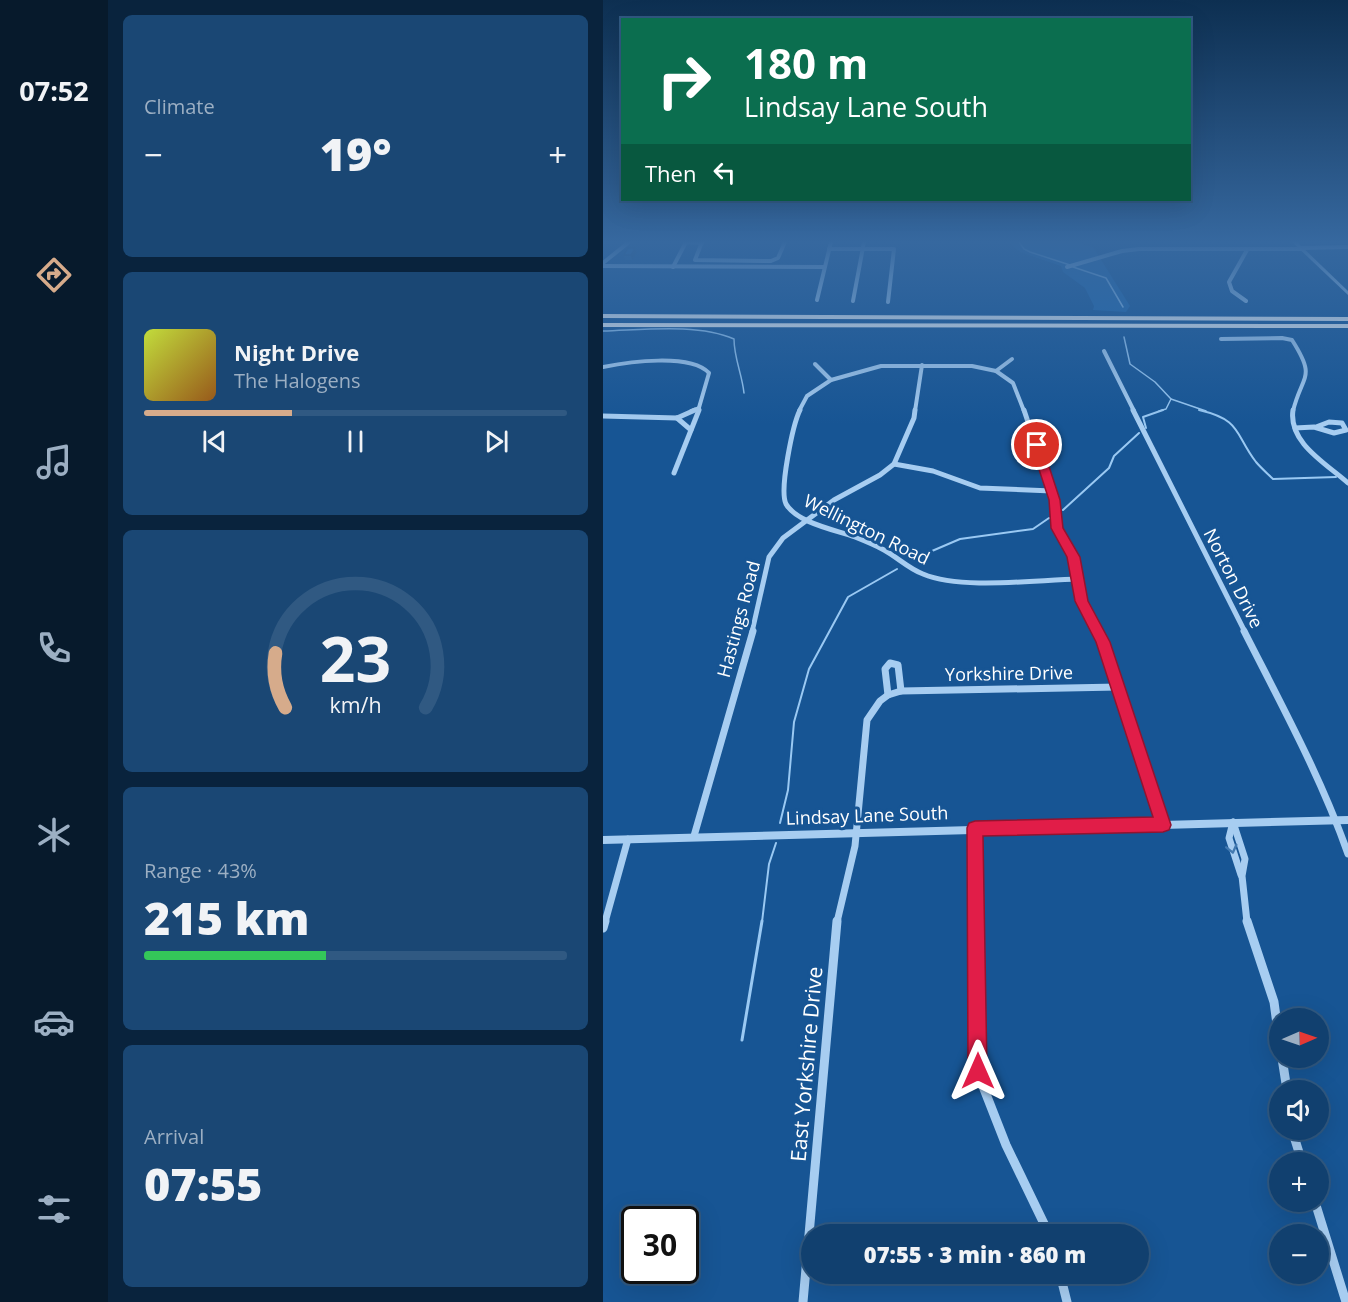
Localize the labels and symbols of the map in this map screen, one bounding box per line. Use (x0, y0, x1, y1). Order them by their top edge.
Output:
pin (1011, 419, 1062, 470)
street label: Wellington Road (800, 488, 934, 570)
street label: Norton Drive (1199, 524, 1269, 632)
street label: Hastings Road (711, 558, 765, 680)
street label: Yorkshire Drive (945, 660, 1073, 686)
street label: Lindsay Lane South (785, 800, 949, 830)
one-way arrow (1224, 844, 1237, 854)
street label: East Yorkshire Drive (784, 965, 828, 1163)
north arrow (1269, 1008, 1329, 1068)
position arrow (946, 1039, 1010, 1103)
speed limit sign: 30 (621, 1206, 699, 1284)

